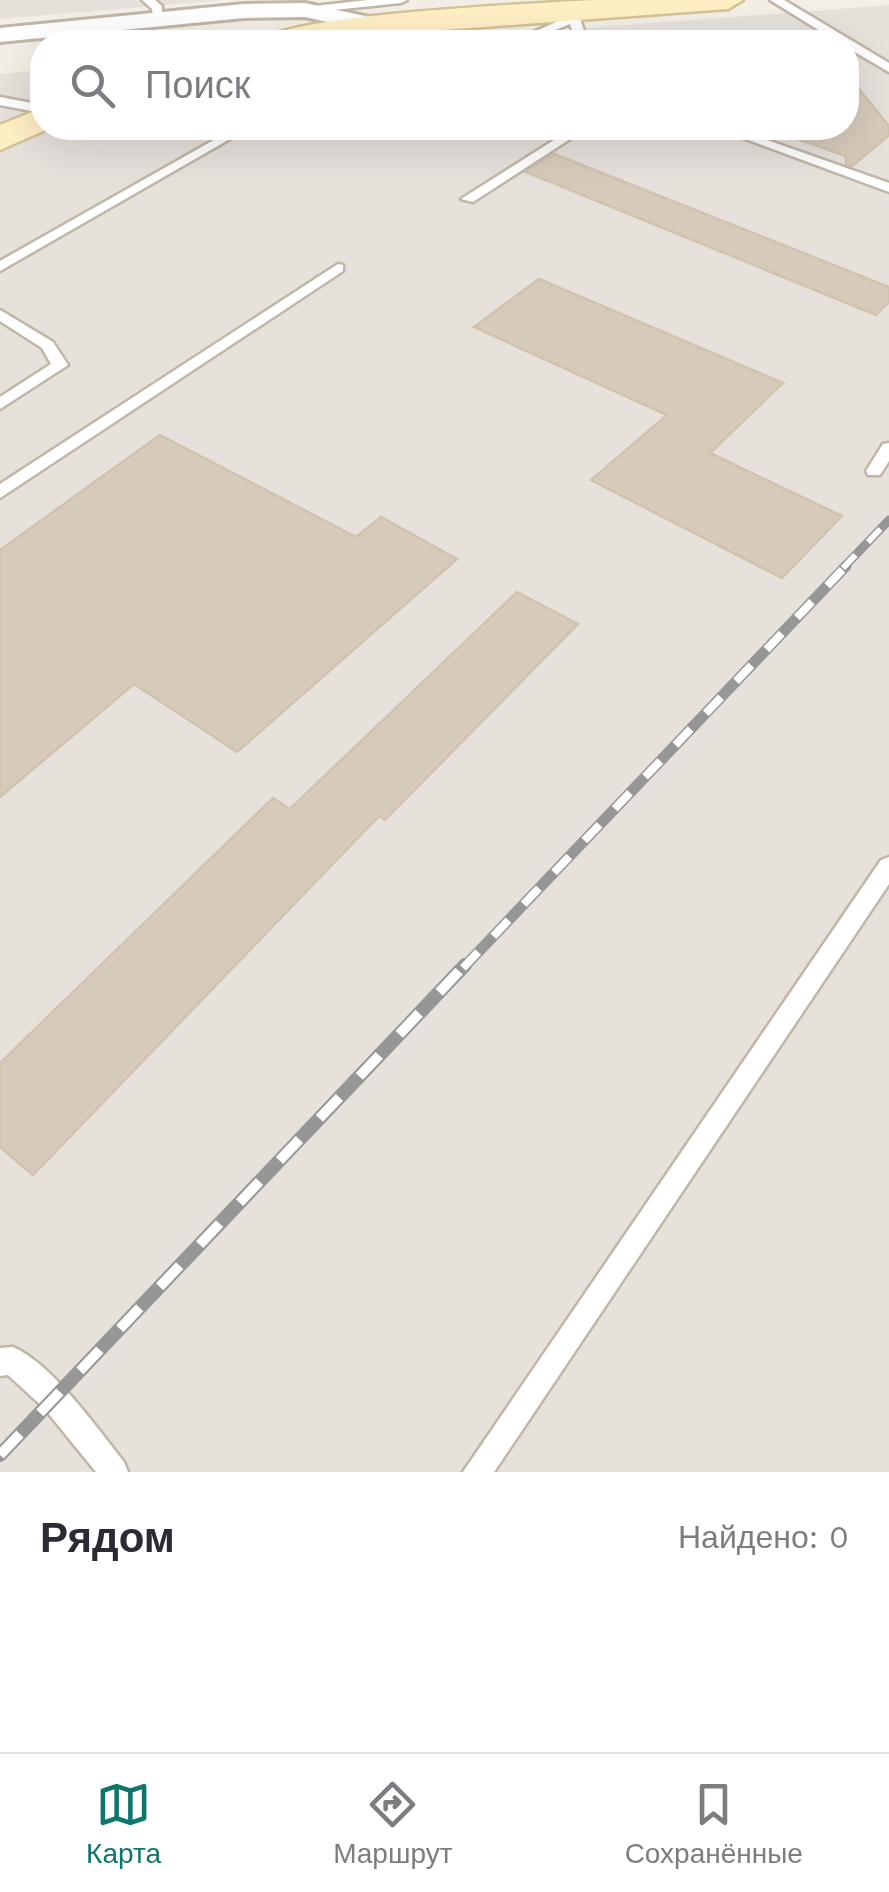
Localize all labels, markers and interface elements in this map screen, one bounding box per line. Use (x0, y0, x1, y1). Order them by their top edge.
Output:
search box (30, 30, 859, 140)
icon: search (65, 58, 120, 113)
text: Поиск (145, 63, 250, 107)
text: Рядом (40, 1513, 175, 1562)
text: Найдено: 0 (678, 1518, 849, 1556)
tab: Карта (86, 1777, 161, 1870)
tab: Маршрут (333, 1777, 452, 1870)
tab: Сохранённые (625, 1777, 803, 1870)

